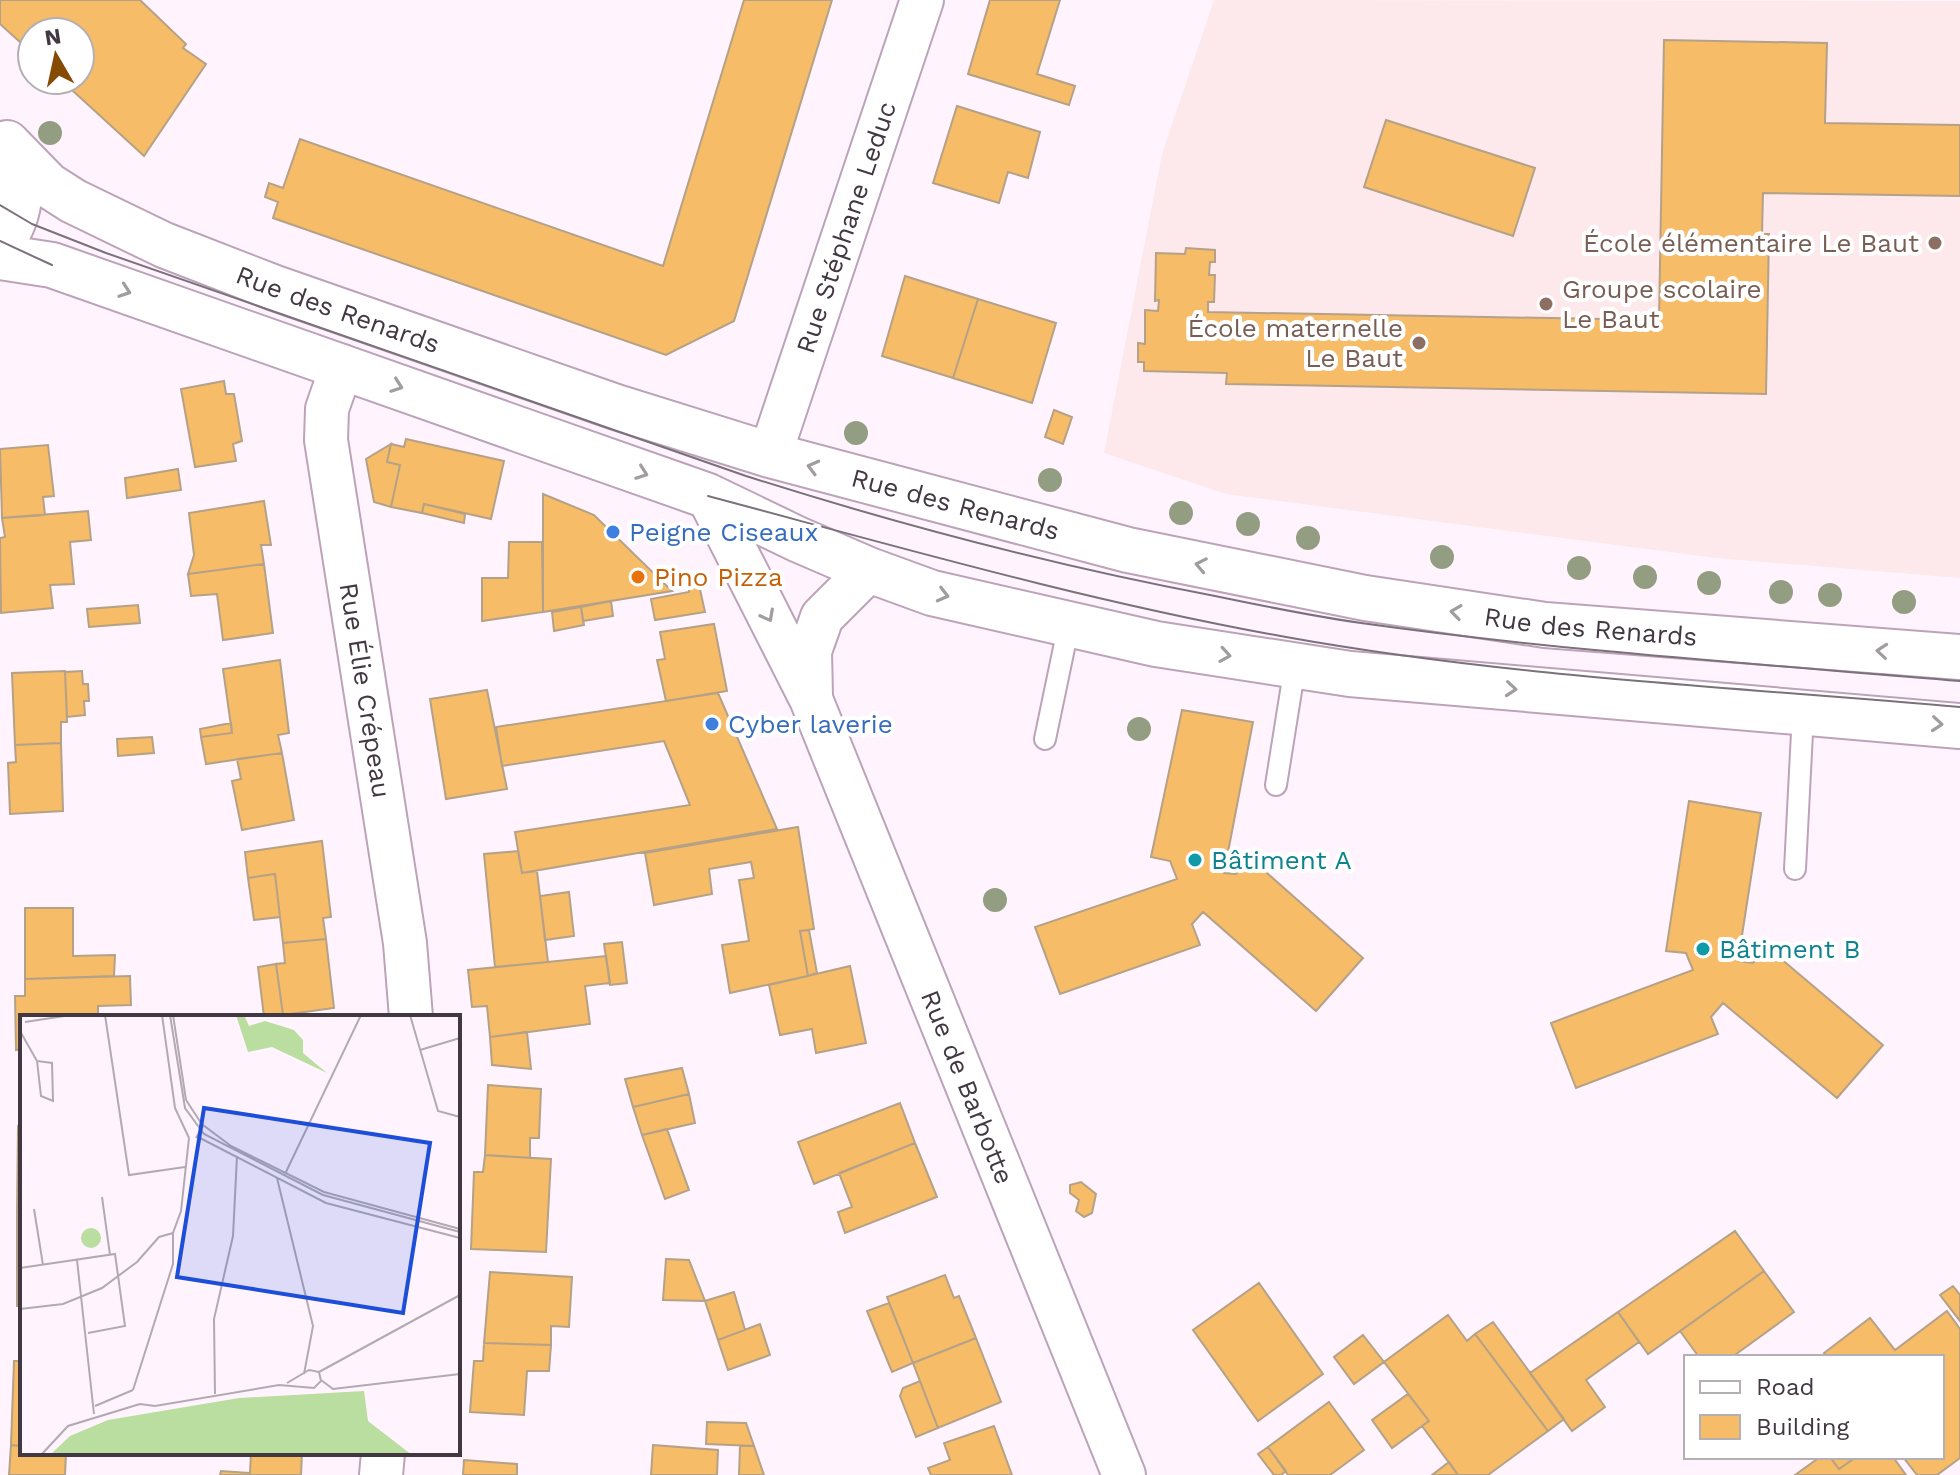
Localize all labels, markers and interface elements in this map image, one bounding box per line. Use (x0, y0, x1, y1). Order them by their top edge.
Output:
north arrow (16, 16, 96, 96)
text: N (43, 23, 63, 50)
street label: Rue Stéphane Leduc (790, 98, 902, 357)
place label: École élémentaire Le Baut (1583, 228, 1919, 258)
marker: École élémentaire Le Baut (1926, 234, 1944, 252)
street label: Rue des Renards (232, 259, 443, 359)
place label: Groupe scolaire Le Baut (1562, 274, 1761, 334)
one-way arrow (117, 281, 131, 297)
marker: Groupe scolaire Le Baut (1537, 295, 1555, 313)
place label: École maternelle Le Baut (1187, 313, 1403, 373)
marker: École maternelle Le Baut (1410, 334, 1428, 352)
one-way arrow (389, 376, 403, 392)
one-way arrow (806, 459, 820, 476)
street label: Rue des Renards (848, 462, 1063, 546)
one-way arrow (634, 463, 648, 479)
place label: Peigne Ciseaux (629, 517, 818, 547)
marker: Peigne Ciseaux (604, 523, 622, 541)
one-way arrow (1194, 557, 1207, 574)
place label: Pino Pizza (654, 562, 783, 592)
marker: Pino Pizza (629, 568, 647, 586)
street label: Rue Élie Crépeau (334, 581, 397, 800)
one-way arrow (936, 586, 950, 603)
street label: Rue des Renards (1482, 601, 1698, 652)
one-way arrow (1449, 604, 1463, 621)
one-way arrow (758, 607, 773, 622)
one-way arrow (1875, 642, 1888, 659)
one-way arrow (1218, 646, 1232, 663)
one-way arrow (1505, 680, 1518, 697)
place label: Cyber laverie (728, 709, 893, 739)
marker: Cyber laverie (703, 715, 721, 733)
one-way arrow (1931, 715, 1944, 732)
place label: Bâtiment A (1211, 845, 1352, 875)
marker: Bâtiment A (1186, 851, 1204, 869)
place label: Bâtiment B (1719, 934, 1860, 964)
marker: Bâtiment B (1694, 940, 1712, 958)
street label: Rue de Barbotte (915, 986, 1020, 1188)
inset map (20, 1015, 460, 1455)
legend (1684, 1355, 1944, 1459)
text: Road (1756, 1373, 1815, 1401)
text: Building (1756, 1413, 1849, 1441)

